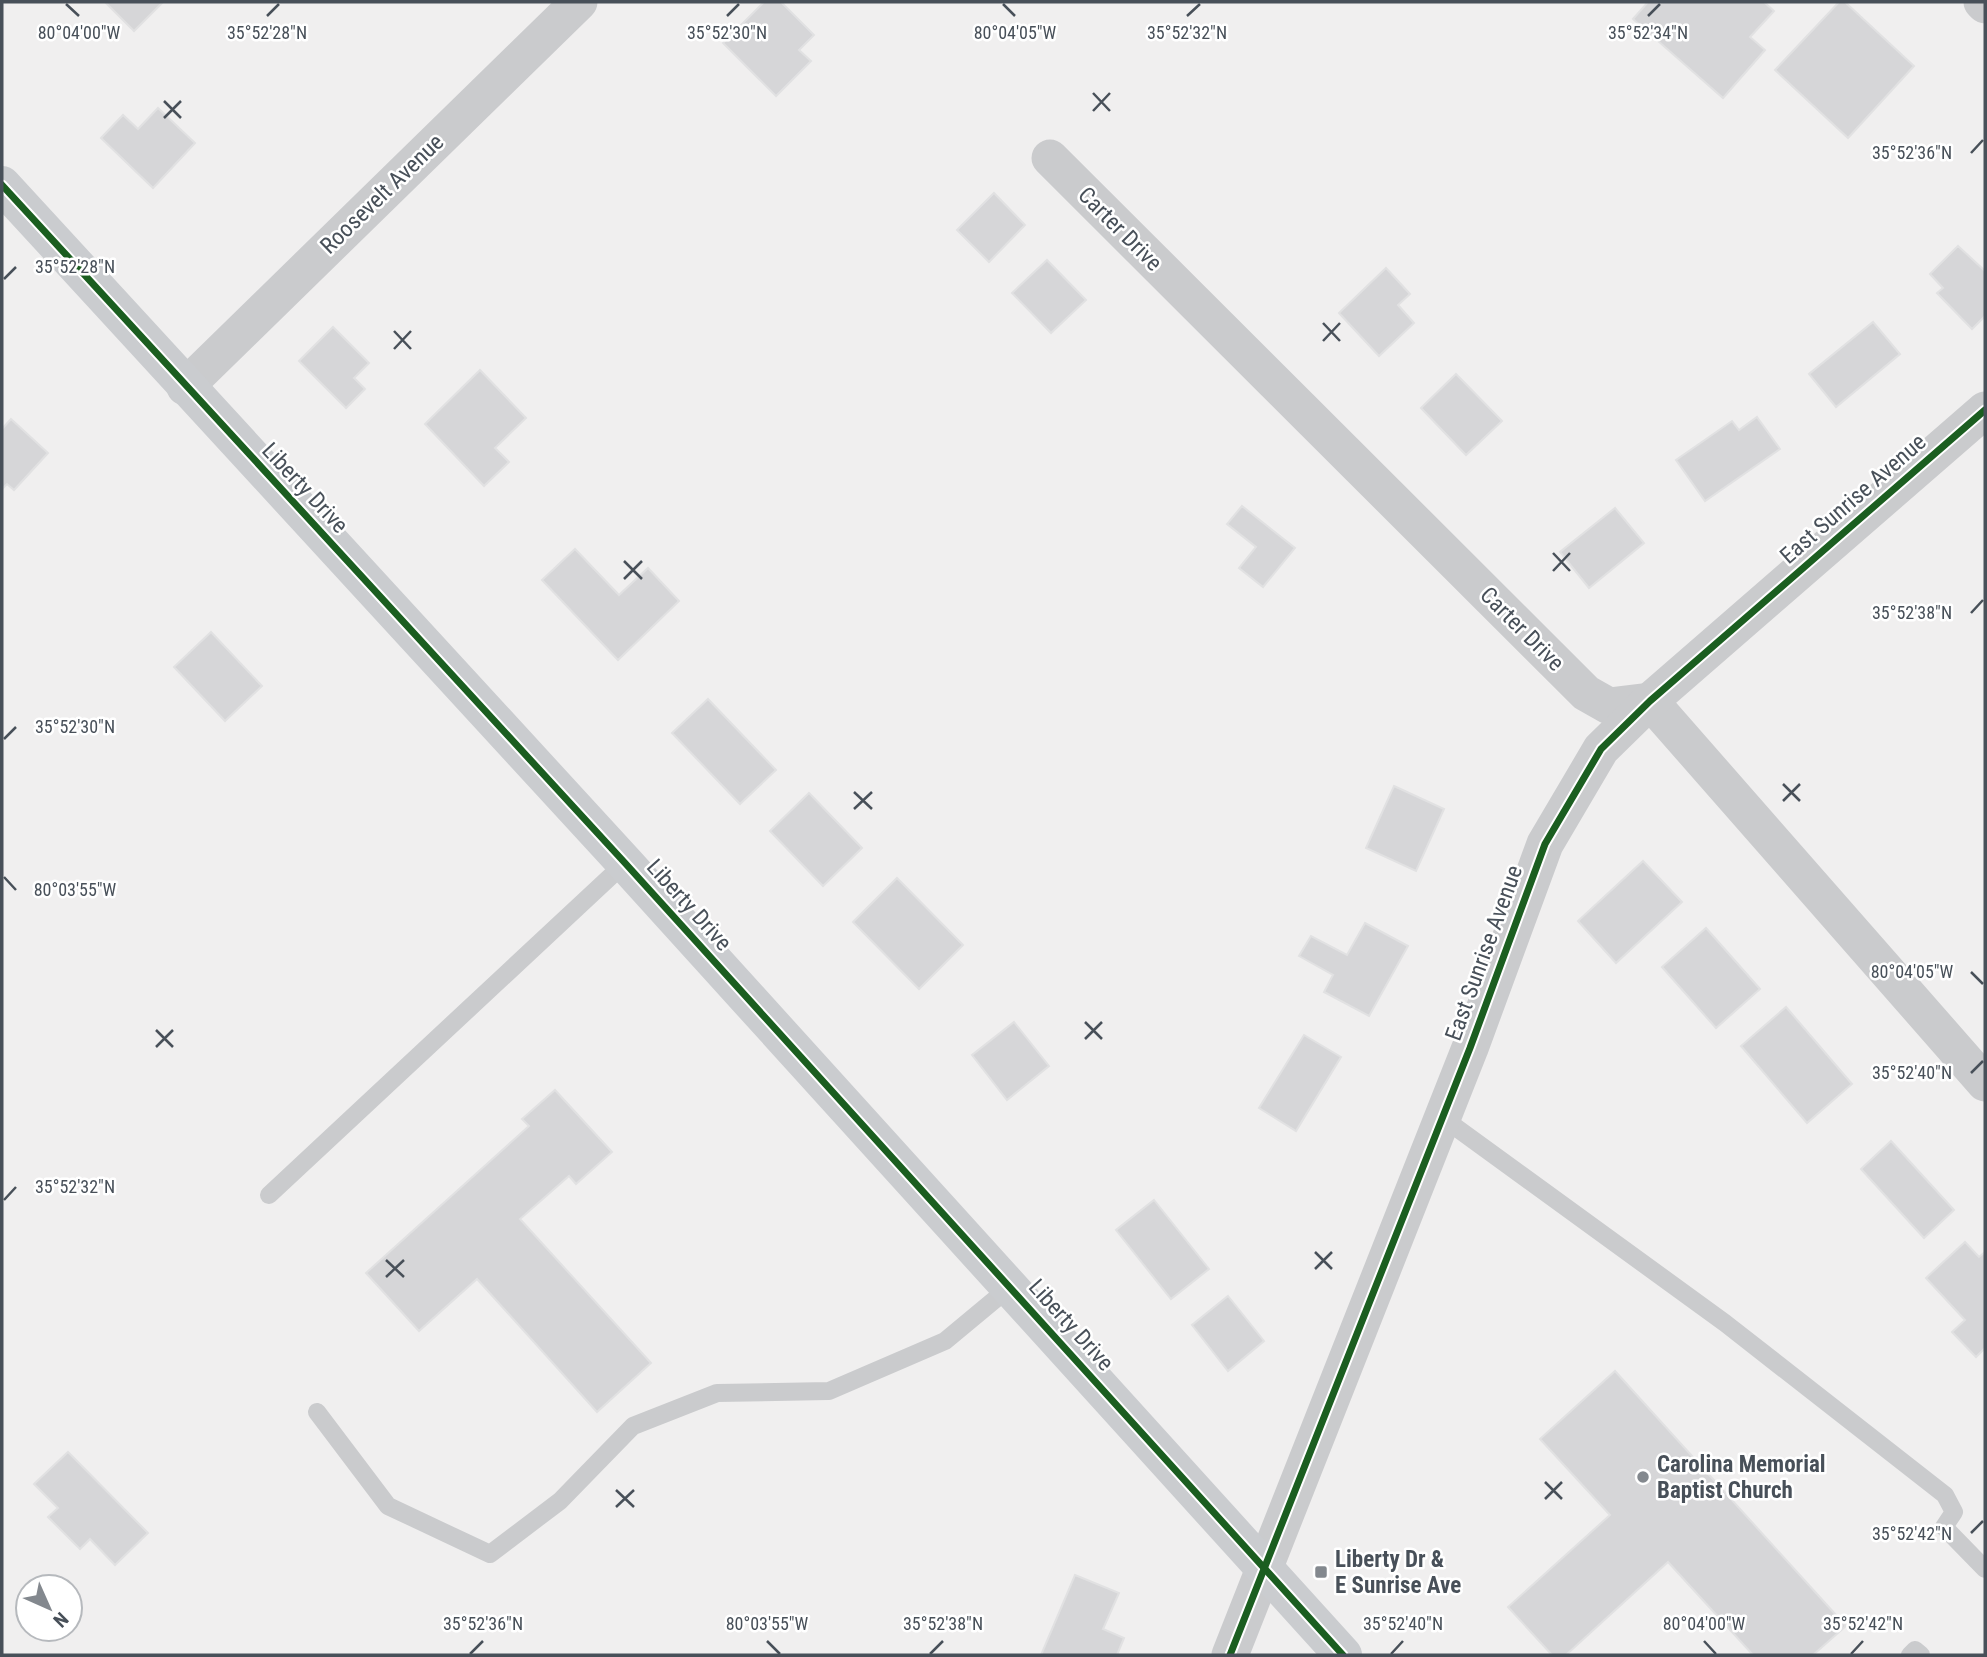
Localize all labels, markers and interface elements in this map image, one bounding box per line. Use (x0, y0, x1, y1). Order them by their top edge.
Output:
text: 80°04'00"W (38, 22, 121, 43)
text: 35°52'28"N (227, 22, 307, 43)
text: 35°52'30"N (687, 22, 767, 43)
text: 80°04'05"W (974, 22, 1057, 43)
text: 35°52'32"N (1147, 22, 1227, 43)
text: 35°52'34"N (1608, 22, 1688, 43)
street label: Roosevelt Avenue (315, 129, 449, 259)
text: 35°52'36"N (1872, 142, 1952, 163)
street label: Carter Drive (1072, 181, 1168, 277)
text: 35°52'28"N (35, 256, 115, 277)
street label: East Sunrise Avenue (1775, 428, 1931, 570)
street label: Liberty Drive (256, 437, 354, 539)
street label: Carter Drive (1474, 581, 1570, 677)
text: 35°52'38"N (1872, 602, 1952, 623)
text: 35°52'30"N (35, 716, 115, 737)
street label: Liberty Drive (641, 854, 737, 956)
street label: East Sunrise Avenue (1440, 862, 1528, 1044)
text: 80°03'55"W (34, 879, 117, 900)
text: 80°04'05"W (1871, 961, 1954, 982)
text: 35°52'40"N (1872, 1062, 1952, 1083)
text: 35°52'32"N (35, 1176, 115, 1197)
street label: Liberty Drive (1023, 1274, 1119, 1376)
place label: Carolina Memorial Baptist Church (1657, 1451, 1826, 1504)
marker: Carolina Memorial Baptist Church (1635, 1469, 1651, 1485)
text: 35°52'42"N (1872, 1523, 1952, 1544)
place label: Liberty Dr & E Sunrise Ave (1335, 1546, 1461, 1599)
marker: Liberty Dr & E Sunrise Ave (1313, 1564, 1329, 1580)
north arrow (14, 1573, 84, 1643)
text: N (48, 1607, 73, 1632)
text: 35°52'36"N (443, 1613, 523, 1634)
text: 80°03'55"W (726, 1613, 809, 1634)
text: 35°52'38"N (903, 1613, 983, 1634)
text: 35°52'40"N (1363, 1613, 1443, 1634)
text: 80°04'00"W (1663, 1613, 1746, 1634)
text: 35°52'42"N (1823, 1613, 1903, 1634)

